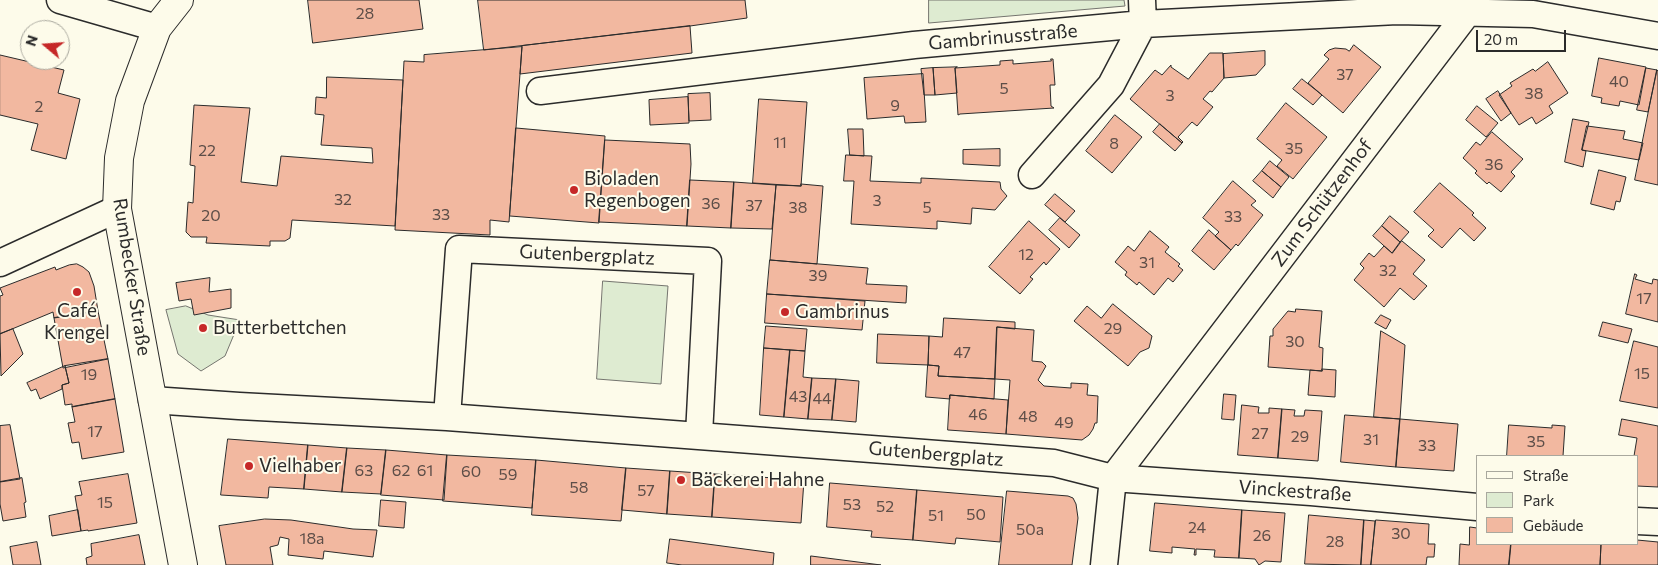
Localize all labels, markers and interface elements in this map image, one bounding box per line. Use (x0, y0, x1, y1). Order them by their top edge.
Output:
house number: 28 (356, 4, 374, 24)
street label: Gambrinusstraße (928, 19, 1078, 55)
north arrow (20, 20, 70, 70)
scale bar (1478, 20, 1568, 52)
text: 20 m (1484, 30, 1518, 48)
text: N (22, 33, 41, 48)
house number: 37 (1336, 65, 1354, 85)
house number: 40 (1609, 72, 1629, 92)
house number: 5 (999, 79, 1009, 99)
house number: 38 (1525, 84, 1543, 104)
house number: 3 (1165, 86, 1175, 106)
house number: 9 (890, 96, 900, 116)
house number: 2 (35, 97, 43, 117)
house number: 11 (773, 133, 787, 153)
house number: 8 (1109, 134, 1119, 154)
street label: Zum Schützenhof (1267, 135, 1377, 271)
house number: 35 (1285, 139, 1303, 159)
house number: 22 (198, 141, 216, 161)
house number: 36 (1485, 155, 1503, 175)
place label: Bioladen Regenbogen (584, 168, 691, 212)
marker: Bioladen Regenbogen (568, 184, 580, 196)
house number: 32 (334, 190, 352, 210)
house number: 3 (872, 191, 882, 211)
house number: 36 (702, 194, 720, 214)
house number: 37 (745, 196, 763, 216)
street label: Rumbecker Straße (108, 197, 156, 357)
house number: 38 (789, 198, 807, 218)
house number: 5 (922, 198, 932, 218)
house number: 33 (432, 205, 450, 225)
house number: 20 (201, 206, 221, 226)
house number: 33 (1224, 207, 1242, 227)
street label: Gutenbergplatz (519, 240, 655, 270)
house number: 12 (1018, 245, 1034, 265)
house number: 31 (1139, 253, 1155, 273)
house number: 32 (1379, 261, 1397, 281)
house number: 39 (809, 266, 827, 286)
marker: Café Krengel (71, 286, 83, 298)
house number: 17 (1636, 289, 1652, 309)
place label: Café Krengel (44, 300, 110, 344)
place label: Gambrinus (795, 301, 889, 323)
marker: Gambrinus (779, 306, 791, 318)
place label: Butterbettchen (213, 317, 347, 339)
house number: 29 (1104, 319, 1122, 339)
marker: Butterbettchen (197, 322, 209, 334)
house number: 30 (1285, 332, 1305, 352)
house number: 47 (953, 343, 971, 363)
house number: 15 (1634, 364, 1650, 384)
house number: 19 (81, 365, 97, 385)
house number: 43 (789, 387, 807, 407)
house number: 44 (812, 389, 832, 409)
house number: 46 (968, 405, 988, 425)
house number: 48 (1018, 407, 1038, 427)
house number: 49 (1054, 413, 1074, 433)
house number: 17 (87, 422, 103, 442)
house number: 27 (1251, 424, 1269, 444)
house number: 29 (1291, 427, 1309, 447)
house number: 31 (1363, 430, 1379, 450)
house number: 35 (1527, 432, 1545, 452)
house number: 33 (1418, 436, 1436, 456)
street label: Gutenbergplatz (868, 437, 1004, 471)
place label: Vielhaber (259, 455, 341, 477)
legend (1476, 455, 1638, 545)
marker: Vielhaber (243, 460, 255, 472)
house number: 63 (355, 461, 373, 481)
house number: 62 (392, 461, 410, 481)
house number: 61 (417, 461, 433, 481)
house number: 60 (461, 462, 481, 482)
house number: 59 (499, 465, 517, 485)
text: Straße (1523, 466, 1569, 484)
place label: Bäckerei Hahne (691, 469, 824, 491)
marker: Bäckerei Hahne (675, 474, 687, 486)
street label: Vinckestraße (1238, 476, 1352, 506)
house number: 58 (570, 478, 588, 498)
house number: 57 (637, 481, 655, 501)
text: Park (1523, 491, 1554, 509)
house number: 15 (97, 493, 113, 513)
house number: 53 (843, 495, 861, 515)
house number: 52 (876, 497, 894, 517)
house number: 50 (966, 505, 986, 525)
house number: 51 (928, 506, 944, 526)
text: Gebäude (1523, 516, 1584, 534)
house number: 24 (1188, 518, 1206, 538)
house number: 50a (1016, 520, 1044, 540)
house number: 30 (1391, 524, 1411, 544)
house number: 26 (1253, 526, 1271, 546)
house number: 18a (300, 529, 324, 549)
house number: 28 (1326, 532, 1344, 552)

